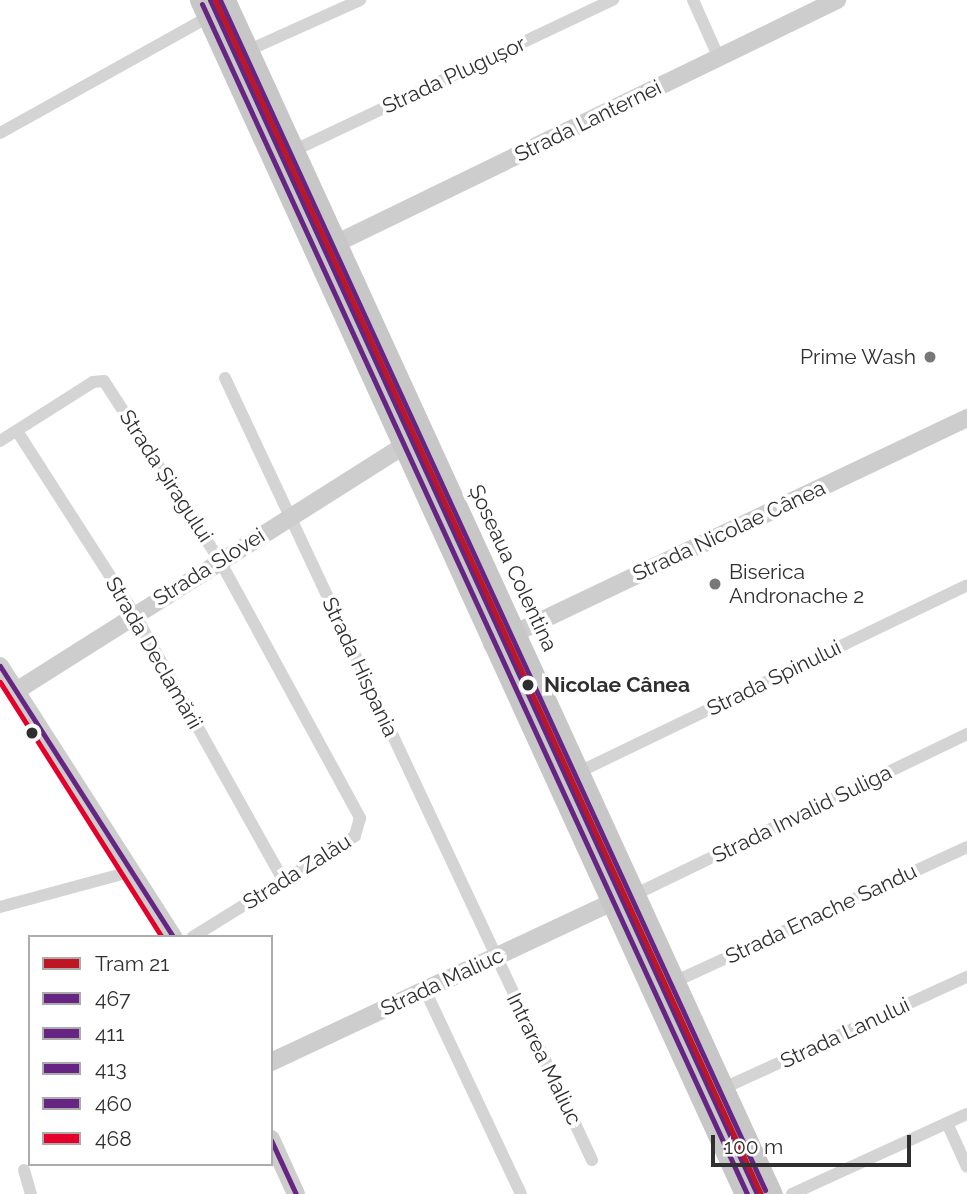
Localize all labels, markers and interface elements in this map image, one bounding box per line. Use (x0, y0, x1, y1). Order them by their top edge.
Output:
street label: Strada Plugușor (378, 31, 530, 119)
street label: Strada Lanternei (511, 75, 665, 167)
place label: Prime Wash (799, 344, 916, 370)
marker: Prime Wash (922, 349, 938, 365)
street label: Strada Șiragului (114, 405, 218, 547)
street label: Strada Nicolae Cânea (629, 475, 829, 587)
street label: Șoseaua Colentina (463, 481, 563, 655)
street label: Strada Slovei (149, 523, 269, 611)
place label: Biserica Andronache 2 (729, 559, 864, 609)
street label: Strada Declamării (100, 572, 208, 734)
marker: Biserica Andronache 2 (707, 576, 723, 592)
street label: Strada Hispania (317, 593, 403, 741)
street label: Strada Spinului (703, 635, 845, 721)
place label: Nicolae Cânea (544, 672, 690, 698)
marker: Nicolae Cânea (518, 675, 538, 695)
unlabelled marker (25, 726, 39, 740)
street label: Strada Invalid Suliga (708, 760, 896, 868)
street label: Strada Zalău (238, 829, 356, 915)
street label: Strada Enache Sandu (721, 859, 921, 969)
legend (28, 935, 273, 1166)
street label: Strada Maliuc (377, 943, 507, 1021)
text: Tram 21 (95, 951, 169, 976)
text: 467 (95, 986, 130, 1011)
street label: Intrarea Maliuc (501, 989, 587, 1129)
street label: Strada Lanului (777, 992, 913, 1074)
text: 411 (95, 1021, 124, 1046)
text: 413 (95, 1056, 127, 1081)
text: 460 (95, 1091, 132, 1116)
scale bar (715, 1120, 914, 1164)
text: 468 (95, 1126, 132, 1151)
text: 100 m (724, 1134, 783, 1159)

